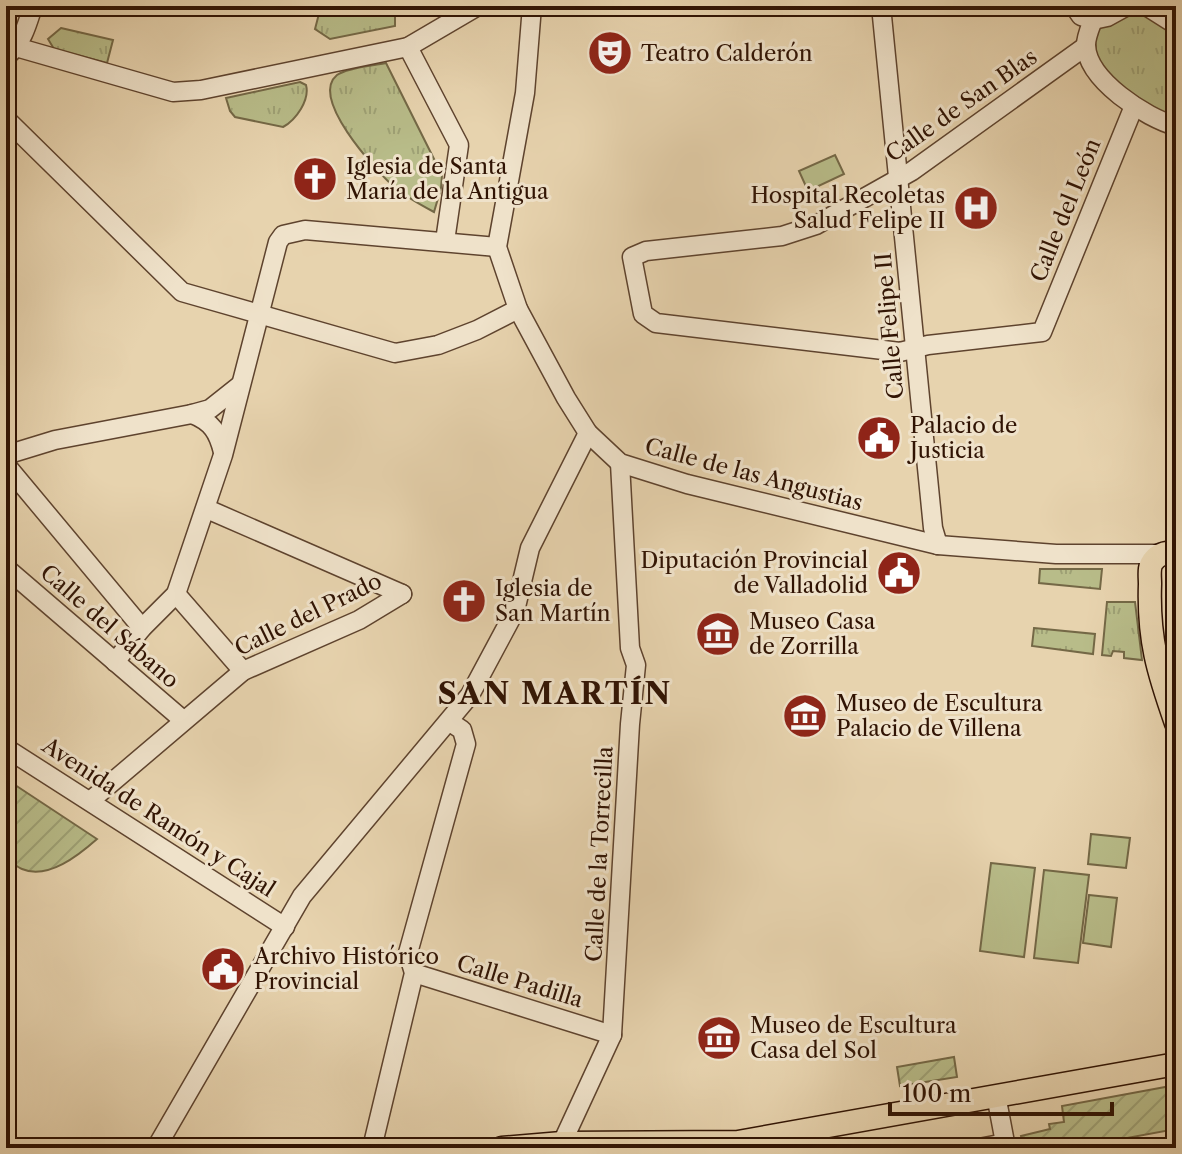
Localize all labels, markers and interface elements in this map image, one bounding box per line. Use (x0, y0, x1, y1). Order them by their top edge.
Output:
theatre icon: Teatro Calderón (586, 29, 634, 77)
place label: Teatro Calderón (641, 40, 813, 67)
street label: Calle de San Blas (880, 43, 1042, 168)
street label: Calle del León (1024, 134, 1107, 286)
place label: Iglesia de Santa María de la Antigua (346, 153, 549, 205)
church icon: Iglesia de Santa María de la Antigua (291, 155, 339, 203)
place label: Hospital Recoletas Salud Felipe II (750, 182, 945, 234)
hospital icon: Hospital Recoletas Salud Felipe II (952, 184, 1000, 232)
street label: Calle Felipe II (870, 252, 909, 400)
place label: Palacio de Justicia (907, 412, 1017, 464)
public building icon: Palacio de Justicia (855, 414, 903, 462)
street label: Calle de las Angustias (642, 432, 866, 517)
place label: Diputación Provincial de Valladolid (640, 547, 868, 599)
public building icon: Diputación Provincial de Valladolid (875, 549, 923, 597)
street label: Calle del Sábano (35, 559, 184, 694)
street label: Calle del Prado (230, 567, 386, 662)
place label: Iglesia de San Martín (495, 575, 611, 627)
church icon: Iglesia de San Martín (440, 577, 488, 625)
place label: Museo Casa de Zorrilla (749, 608, 876, 660)
museum icon: Museo Casa de Zorrilla (694, 610, 742, 658)
district label: SAN MARTÍN (438, 675, 672, 712)
place label: Museo de Escultura Palacio de Villena (836, 690, 1043, 742)
museum icon: Museo de Escultura Palacio de Villena (781, 692, 829, 740)
street label: Avenida de Ramón y Cajal (36, 731, 281, 903)
street label: Calle de la Torrecilla (580, 745, 619, 963)
place label: Archivo Histórico Provincial (253, 943, 439, 995)
public building icon: Archivo Histórico Provincial (199, 945, 247, 993)
street label: Calle Padilla (454, 950, 587, 1014)
place label: Museo de Escultura Casa del Sol (750, 1012, 957, 1064)
museum icon: Museo de Escultura Casa del Sol (695, 1014, 743, 1062)
scale bar (890, 1066, 1112, 1116)
text: 100 m (902, 1079, 971, 1108)

